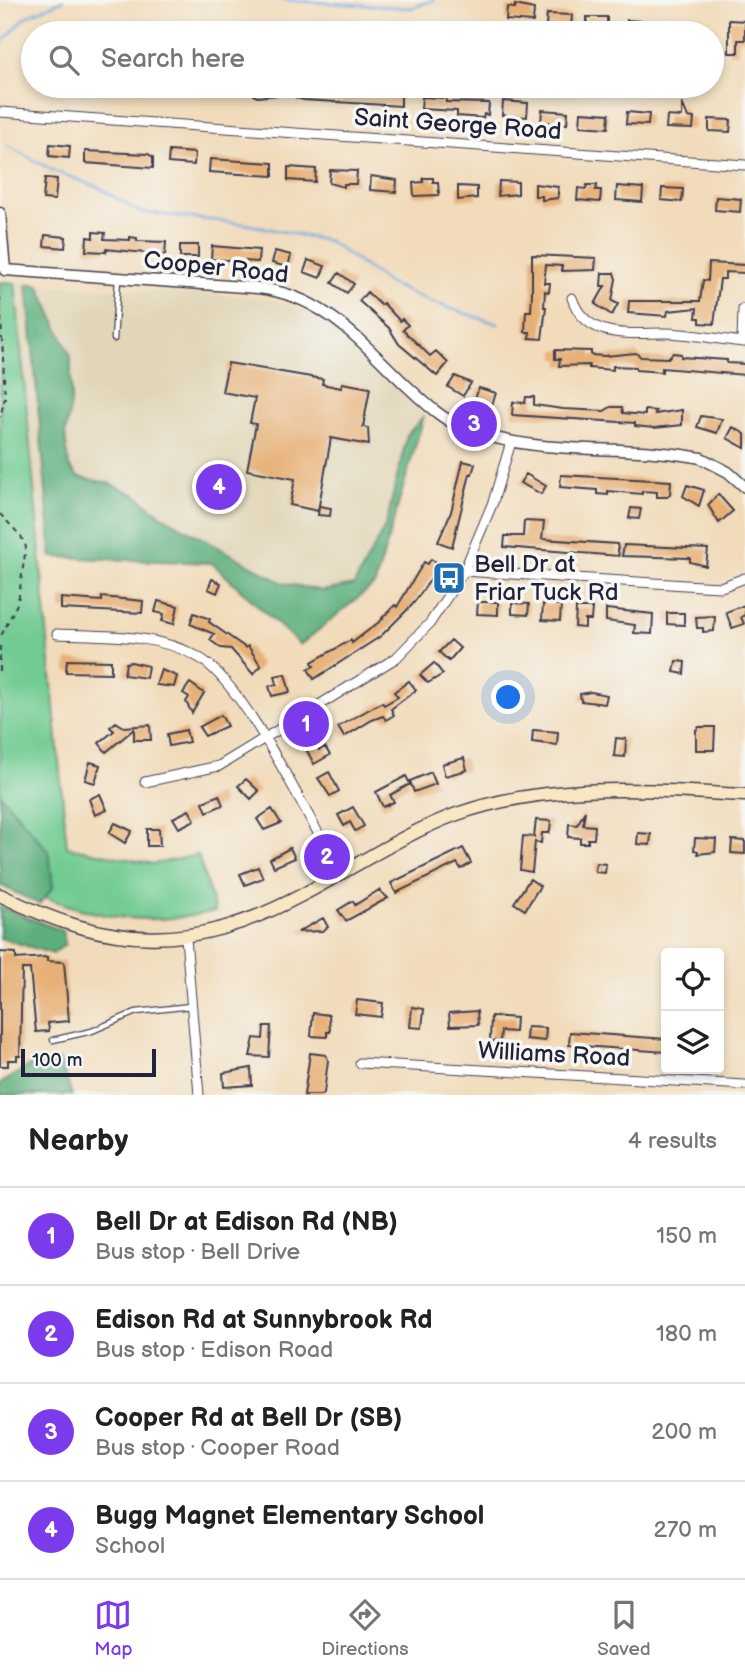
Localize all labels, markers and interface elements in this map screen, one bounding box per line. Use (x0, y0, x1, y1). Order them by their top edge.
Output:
search box (21, 21, 724, 98)
icon: search (45, 41, 83, 79)
text: Search here (101, 44, 245, 75)
street label: Saint George Road (353, 103, 563, 146)
street label: Cooper Road (142, 245, 290, 290)
pin: 3 (451, 398, 497, 450)
pin: 4 (196, 461, 242, 513)
place label: Bell Dr at Friar Tuck Rd (474, 550, 618, 607)
bus stop icon: Bell Dr at Friar Tuck Rd (430, 559, 468, 597)
your location (491, 680, 525, 714)
pin: 1 (283, 698, 329, 750)
pin: 2 (304, 831, 350, 883)
map controls (661, 948, 724, 1074)
button: locate (661, 948, 724, 1011)
button: layers (661, 1011, 724, 1074)
street label: Williams Road (477, 1036, 631, 1073)
scale bar (21, 1046, 156, 1078)
text: 100 m (32, 1049, 83, 1072)
text: Nearby (28, 1123, 128, 1159)
text: 4 results (628, 1127, 717, 1155)
text: Bell Dr at Edison Rd (NB) (95, 1207, 398, 1238)
text: 1 (46, 1222, 56, 1250)
text: 150 m (656, 1222, 717, 1250)
text: Bus stop · Bell Drive (95, 1238, 300, 1266)
text: Edison Rd at Sunnybrook Rd (95, 1305, 432, 1336)
text: 2 (44, 1320, 58, 1348)
text: 180 m (656, 1320, 717, 1348)
text: Bus stop · Edison Road (95, 1336, 333, 1364)
text: Cooper Rd at Bell Dr (SB) (95, 1403, 402, 1434)
text: 3 (44, 1418, 58, 1446)
text: 200 m (651, 1418, 717, 1446)
text: Bus stop · Cooper Road (95, 1434, 340, 1462)
text: Bugg Magnet Elementary School (95, 1501, 484, 1532)
text: 4 (44, 1516, 58, 1544)
text: 270 m (653, 1516, 717, 1544)
text: School (95, 1532, 165, 1560)
tab: Map (94, 1596, 133, 1661)
tab: Directions (321, 1596, 409, 1661)
tab: Saved (597, 1596, 651, 1661)

